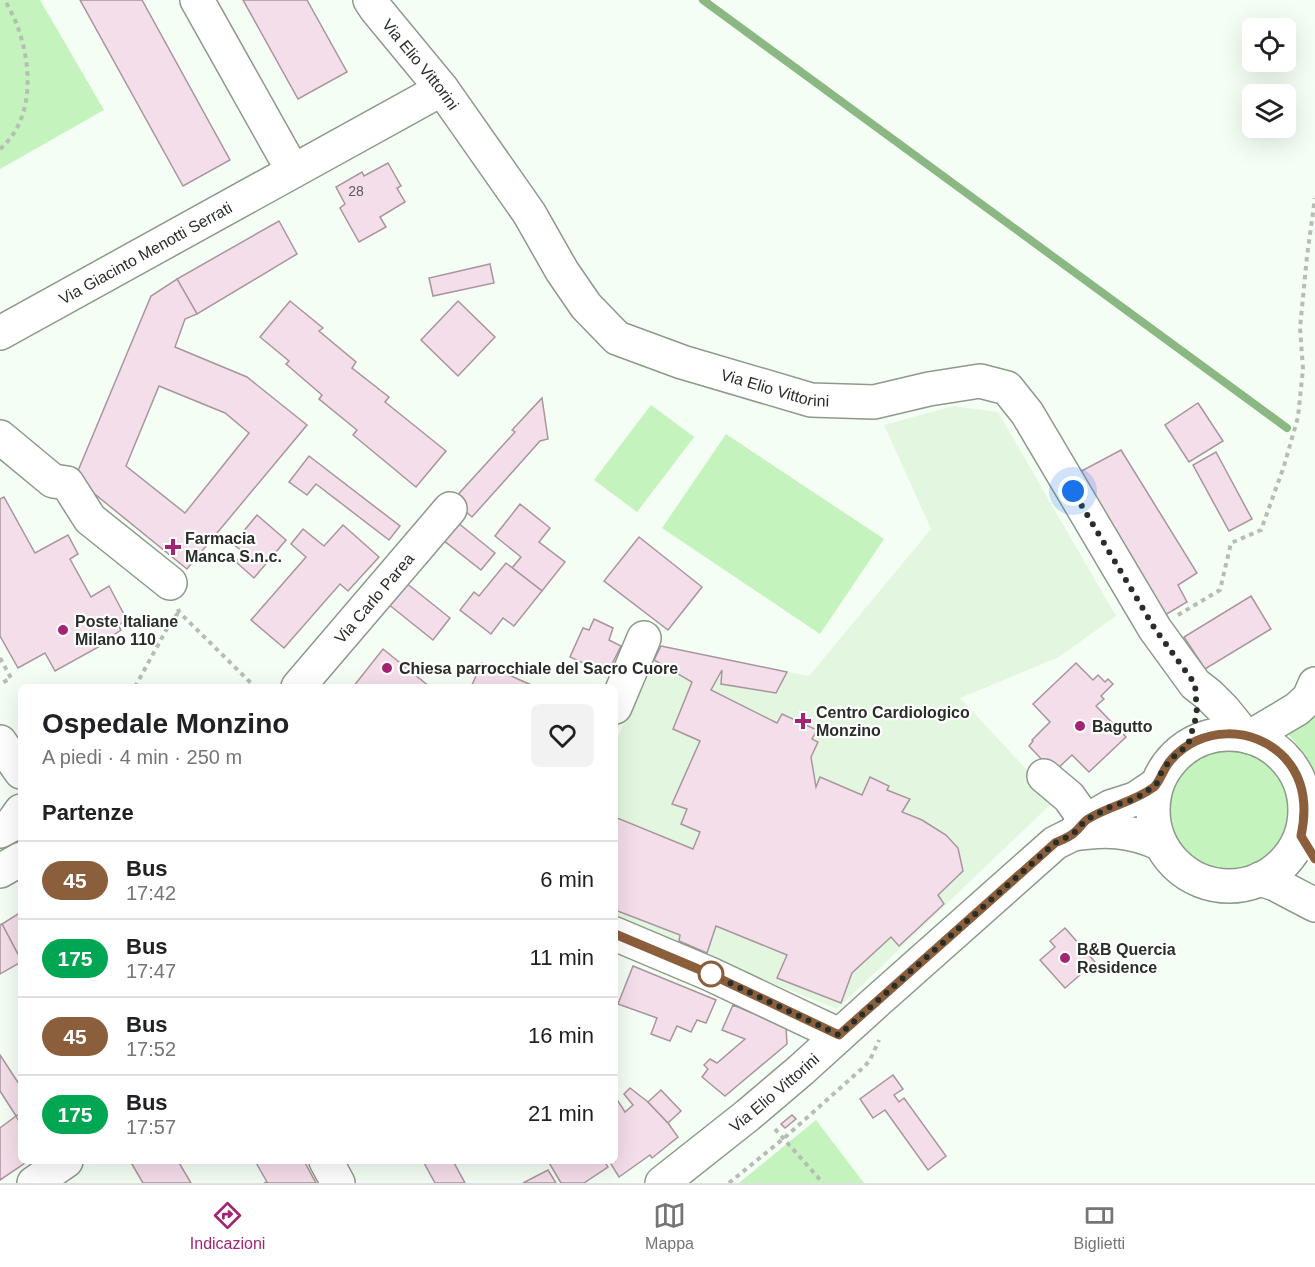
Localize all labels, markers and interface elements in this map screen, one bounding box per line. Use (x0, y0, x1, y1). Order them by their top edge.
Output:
street label: Via Elio Vittorini (379, 16, 462, 113)
map controls (1242, 18, 1296, 138)
button: locate (1242, 18, 1296, 72)
button: layers (1242, 84, 1296, 138)
house number: 28 (348, 183, 364, 199)
street label: Via Giacinto Menotti Serrati (56, 199, 235, 308)
street label: Via Elio Vittorini (719, 366, 830, 410)
your location (1058, 476, 1088, 506)
place label: Farmacia Manca S.n.c. (185, 530, 282, 565)
marker: Farmacia Manca S.n.c. (166, 540, 180, 554)
street label: Via Carlo Parea (331, 550, 417, 647)
place label: Poste Italiane Milano 110 (75, 613, 178, 648)
marker: Poste Italiane Milano 110 (56, 623, 70, 637)
place label: Chiesa parrocchiale del Sacro Cuore (399, 660, 678, 677)
marker: Chiesa parrocchiale del Sacro Cuore (380, 661, 394, 675)
button: heart (531, 704, 594, 767)
place label: Centro Cardiologico Monzino (816, 704, 970, 739)
text: Ospedale Monzino (42, 708, 289, 739)
marker: Centro Cardiologico Monzino (794, 712, 812, 730)
place label: Bagutto (1092, 718, 1153, 735)
marker: Bagutto (1073, 719, 1087, 733)
text: A piedi · 4 min · 250 m (42, 746, 242, 768)
text: Partenze (42, 800, 134, 825)
text: Bus (126, 856, 168, 881)
text: 6 min (540, 867, 594, 892)
text: 45 (63, 869, 87, 892)
text: 17:42 (126, 882, 176, 904)
text: Bus (126, 934, 168, 959)
place label: B&B Quercia Residence (1077, 941, 1176, 976)
text: 11 min (530, 945, 594, 970)
text: 175 (57, 947, 93, 970)
marker: B&B Quercia Residence (1058, 951, 1072, 965)
text: 17:47 (126, 960, 176, 982)
unlabelled marker (698, 961, 724, 987)
text: Bus (126, 1012, 168, 1037)
text: 16 min (528, 1023, 594, 1048)
text: 45 (63, 1025, 87, 1048)
text: 17:52 (126, 1038, 176, 1060)
street label: Via Elio Vittorini (726, 1050, 822, 1135)
text: Bus (126, 1090, 168, 1115)
text: 21 min (528, 1101, 594, 1126)
text: 175 (57, 1103, 93, 1126)
text: 17:57 (126, 1116, 176, 1138)
tab: Indicazioni (190, 1199, 265, 1253)
tab: Mappa (645, 1199, 694, 1253)
tab: Biglietti (1074, 1199, 1125, 1253)

